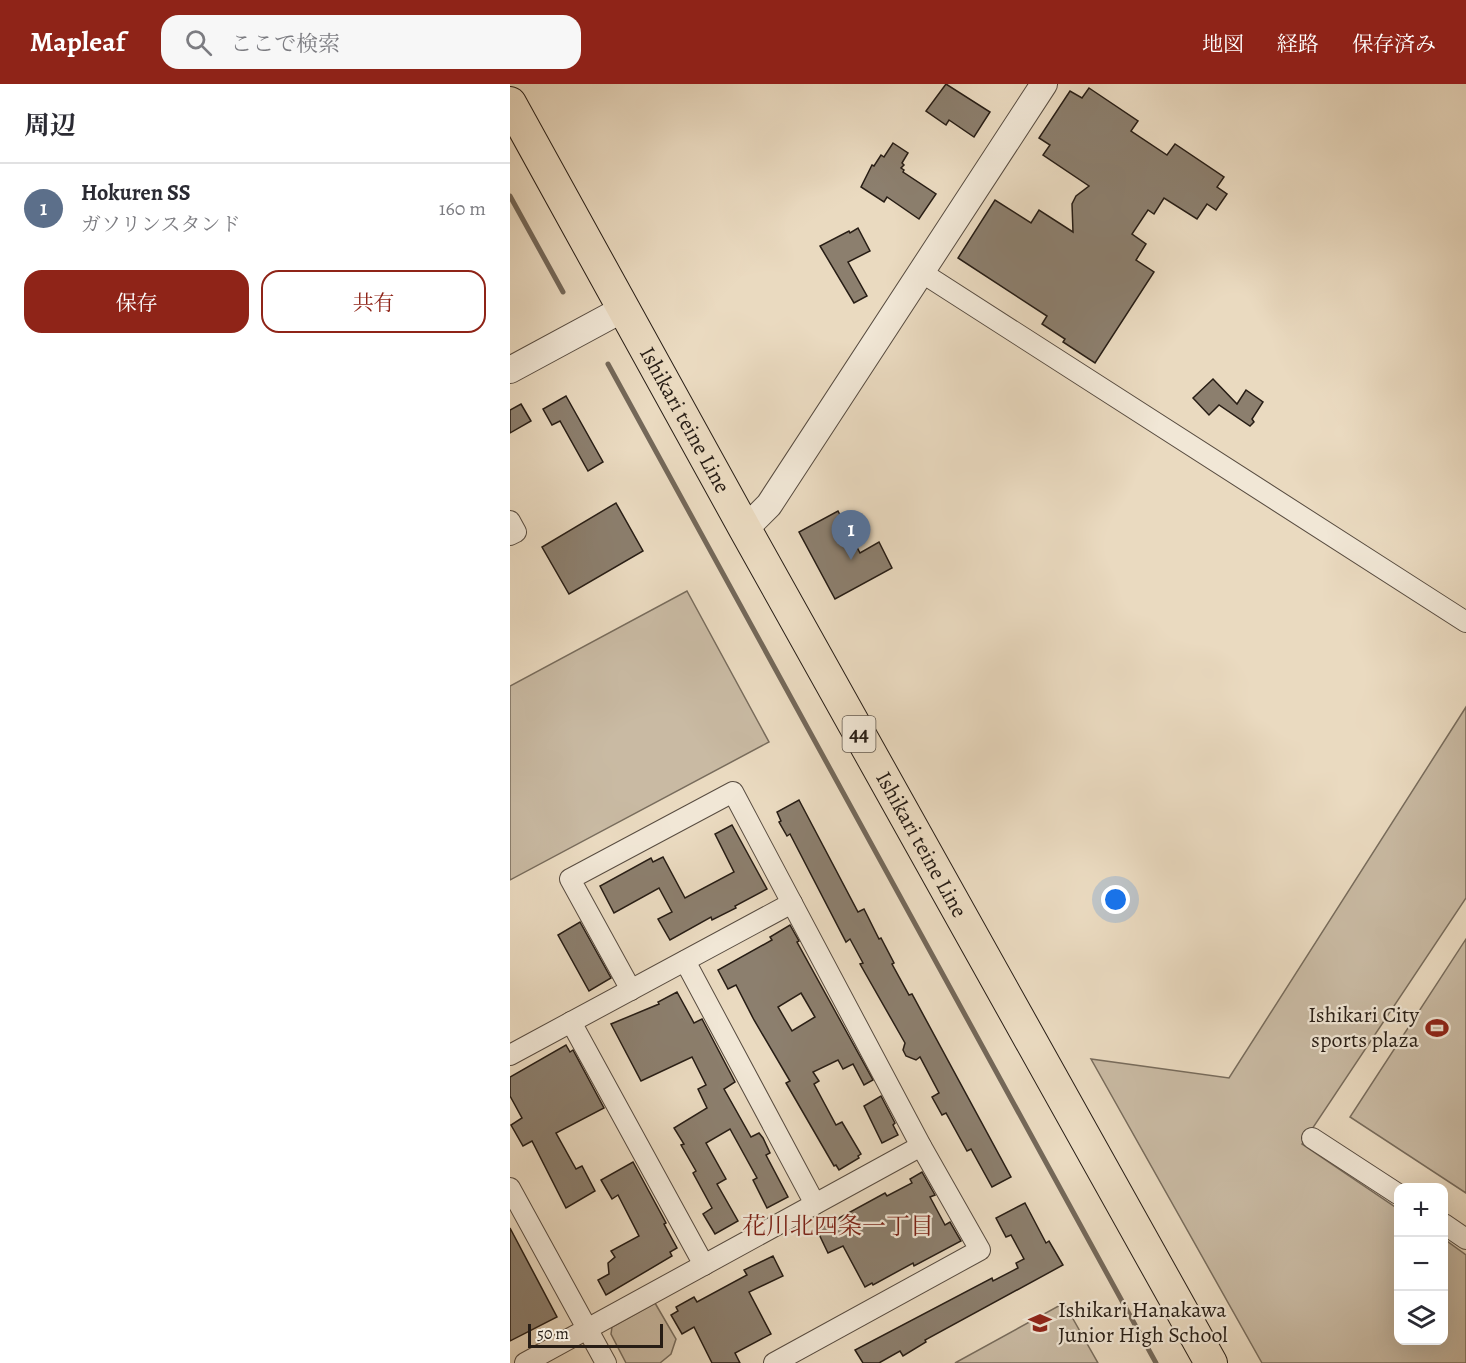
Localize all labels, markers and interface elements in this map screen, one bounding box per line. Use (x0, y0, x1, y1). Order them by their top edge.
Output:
search box (161, 15, 581, 69)
text: Mapleaf (30, 23, 125, 61)
icon: search (182, 26, 215, 59)
text: ここで検索 (230, 29, 340, 59)
text: 地図 (1202, 30, 1244, 58)
text: 経路 (1277, 30, 1319, 58)
text: 保存済み (1352, 30, 1436, 58)
text: 周辺 (24, 108, 76, 143)
text: Hokuren SS (81, 178, 191, 208)
text: 1 (40, 195, 47, 222)
text: 160 m (439, 195, 486, 222)
text: ガソリンスタンド (81, 211, 240, 238)
button: 保存 (24, 270, 249, 333)
button: 共有 (261, 270, 486, 333)
street label: Ishikari teine Line (632, 341, 737, 499)
pin: 1 (832, 510, 870, 560)
road number: 44 (842, 716, 876, 752)
street label: Ishikari teine Line (868, 766, 974, 923)
your location (1101, 885, 1130, 914)
place label: Ishikari City sports plaza (1308, 1000, 1420, 1055)
sports icon: Ishikari City sports plaza (1424, 1015, 1450, 1041)
map controls (1394, 1183, 1448, 1345)
button: + (1394, 1183, 1448, 1237)
district label: 花川北四条一丁目 (742, 1210, 934, 1242)
button: − (1394, 1237, 1448, 1291)
button: layers (1394, 1291, 1448, 1345)
place label: Ishikari Hanakawa Junior High School (1058, 1295, 1228, 1350)
school or university icon: Ishikari Hanakawa Junior High School (1027, 1310, 1053, 1336)
scale bar (528, 1321, 663, 1348)
text: 50 m (537, 1323, 569, 1345)

